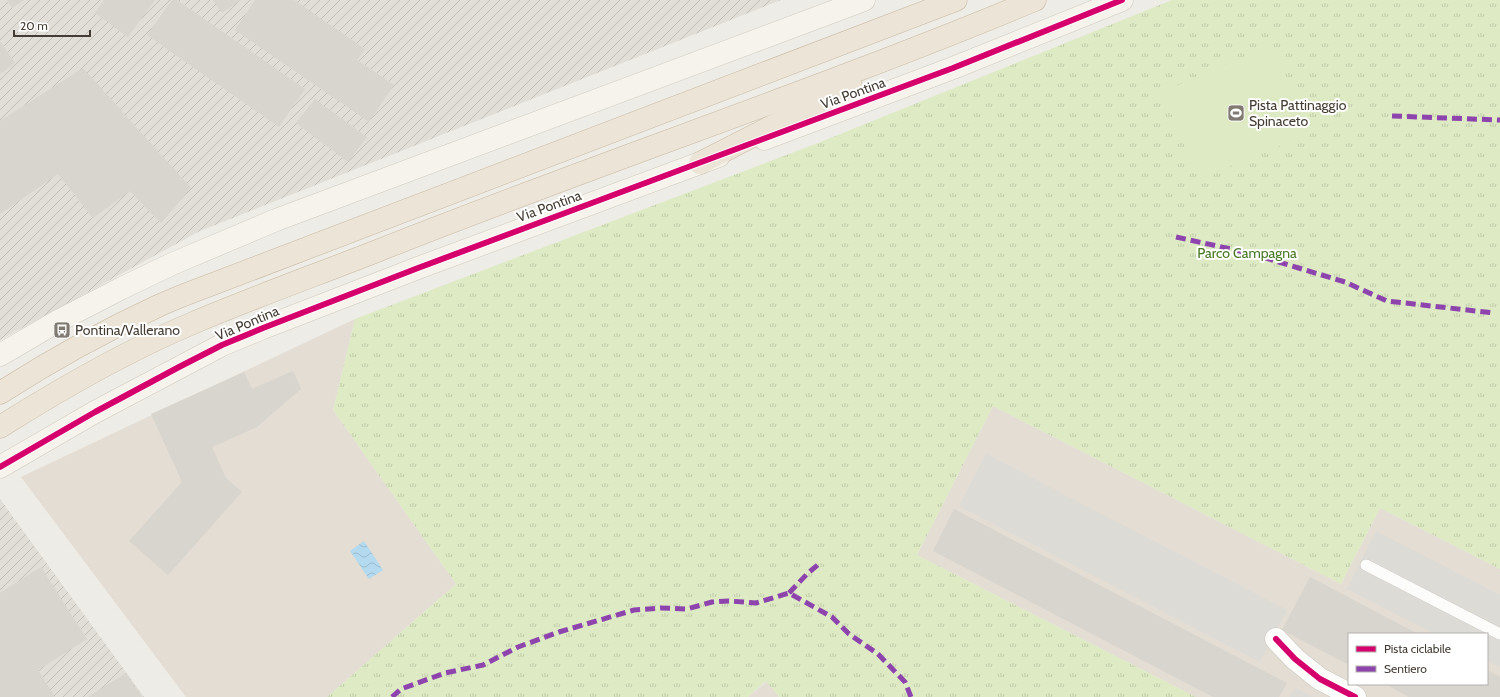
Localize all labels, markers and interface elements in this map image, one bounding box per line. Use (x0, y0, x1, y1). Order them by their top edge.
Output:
scale bar (14, 12, 90, 38)
text: 20 m (20, 18, 48, 33)
street label: Via Pontina (818, 73, 888, 113)
place label: Pista Pattinaggio Spinaceto (1249, 96, 1347, 130)
sports icon: Pista Pattinaggio Spinaceto (1226, 103, 1246, 123)
street label: Via Pontina (514, 186, 584, 226)
park label: Parco Campagna (1197, 244, 1297, 262)
street label: Via Pontina (212, 301, 282, 344)
bus stop icon: Pontina/Vallerano (52, 320, 72, 340)
place label: Pontina/Vallerano (75, 321, 180, 339)
legend (1348, 633, 1488, 685)
text: Pista ciclabile (1384, 641, 1451, 656)
text: Sentiero (1384, 661, 1427, 676)

